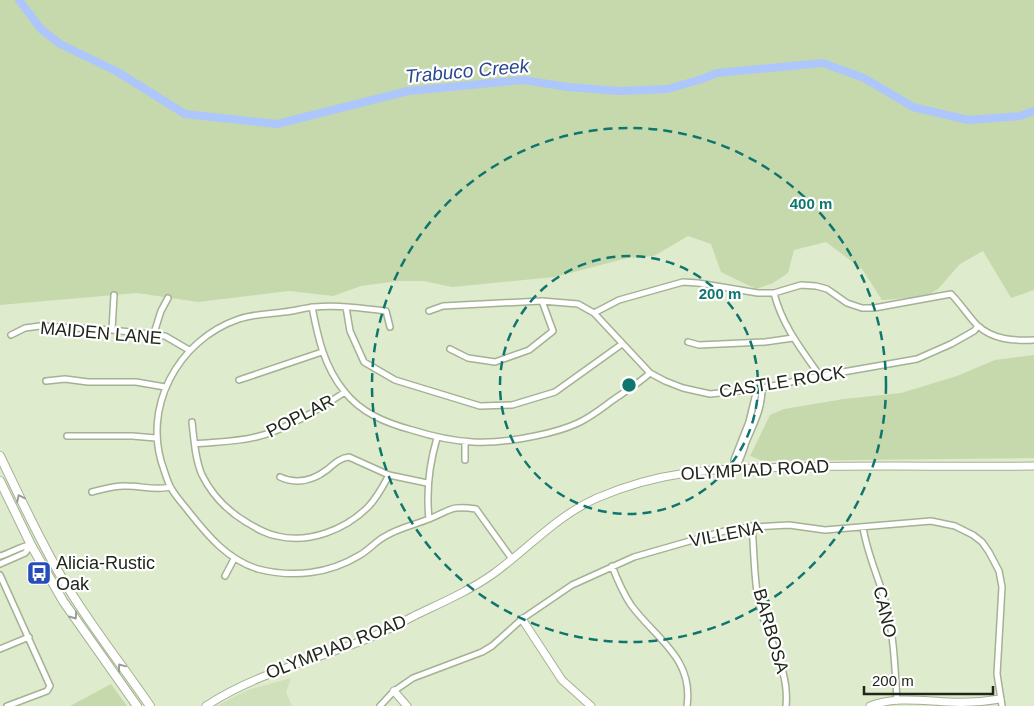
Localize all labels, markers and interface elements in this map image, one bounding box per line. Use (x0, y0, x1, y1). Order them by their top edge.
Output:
water label: Trabuco Creek (404, 55, 531, 87)
text: 400 m (790, 195, 832, 212)
text: 200 m (699, 285, 741, 302)
street label: MAIDEN LANE (39, 318, 163, 348)
street label: CASTLE ROCK (718, 362, 846, 402)
centre of rings (620, 376, 638, 394)
street label: POPLAR (263, 391, 337, 441)
street label: OLYMPIAD ROAD (680, 456, 830, 484)
one-way arrow (16, 494, 26, 503)
street label: VILLENA (688, 517, 764, 551)
place label: Alicia-Rustic Oak (56, 553, 155, 594)
bus stop icon: Alicia-Rustic Oak (26, 560, 52, 586)
street label: CANO (869, 584, 901, 640)
street label: BARBOSA (749, 586, 793, 676)
one-way arrow (68, 611, 77, 620)
street label: OLYMPIAD ROAD (263, 611, 409, 683)
one-way arrow (118, 663, 127, 673)
scale bar (864, 664, 993, 696)
text: 200 m (872, 672, 914, 689)

